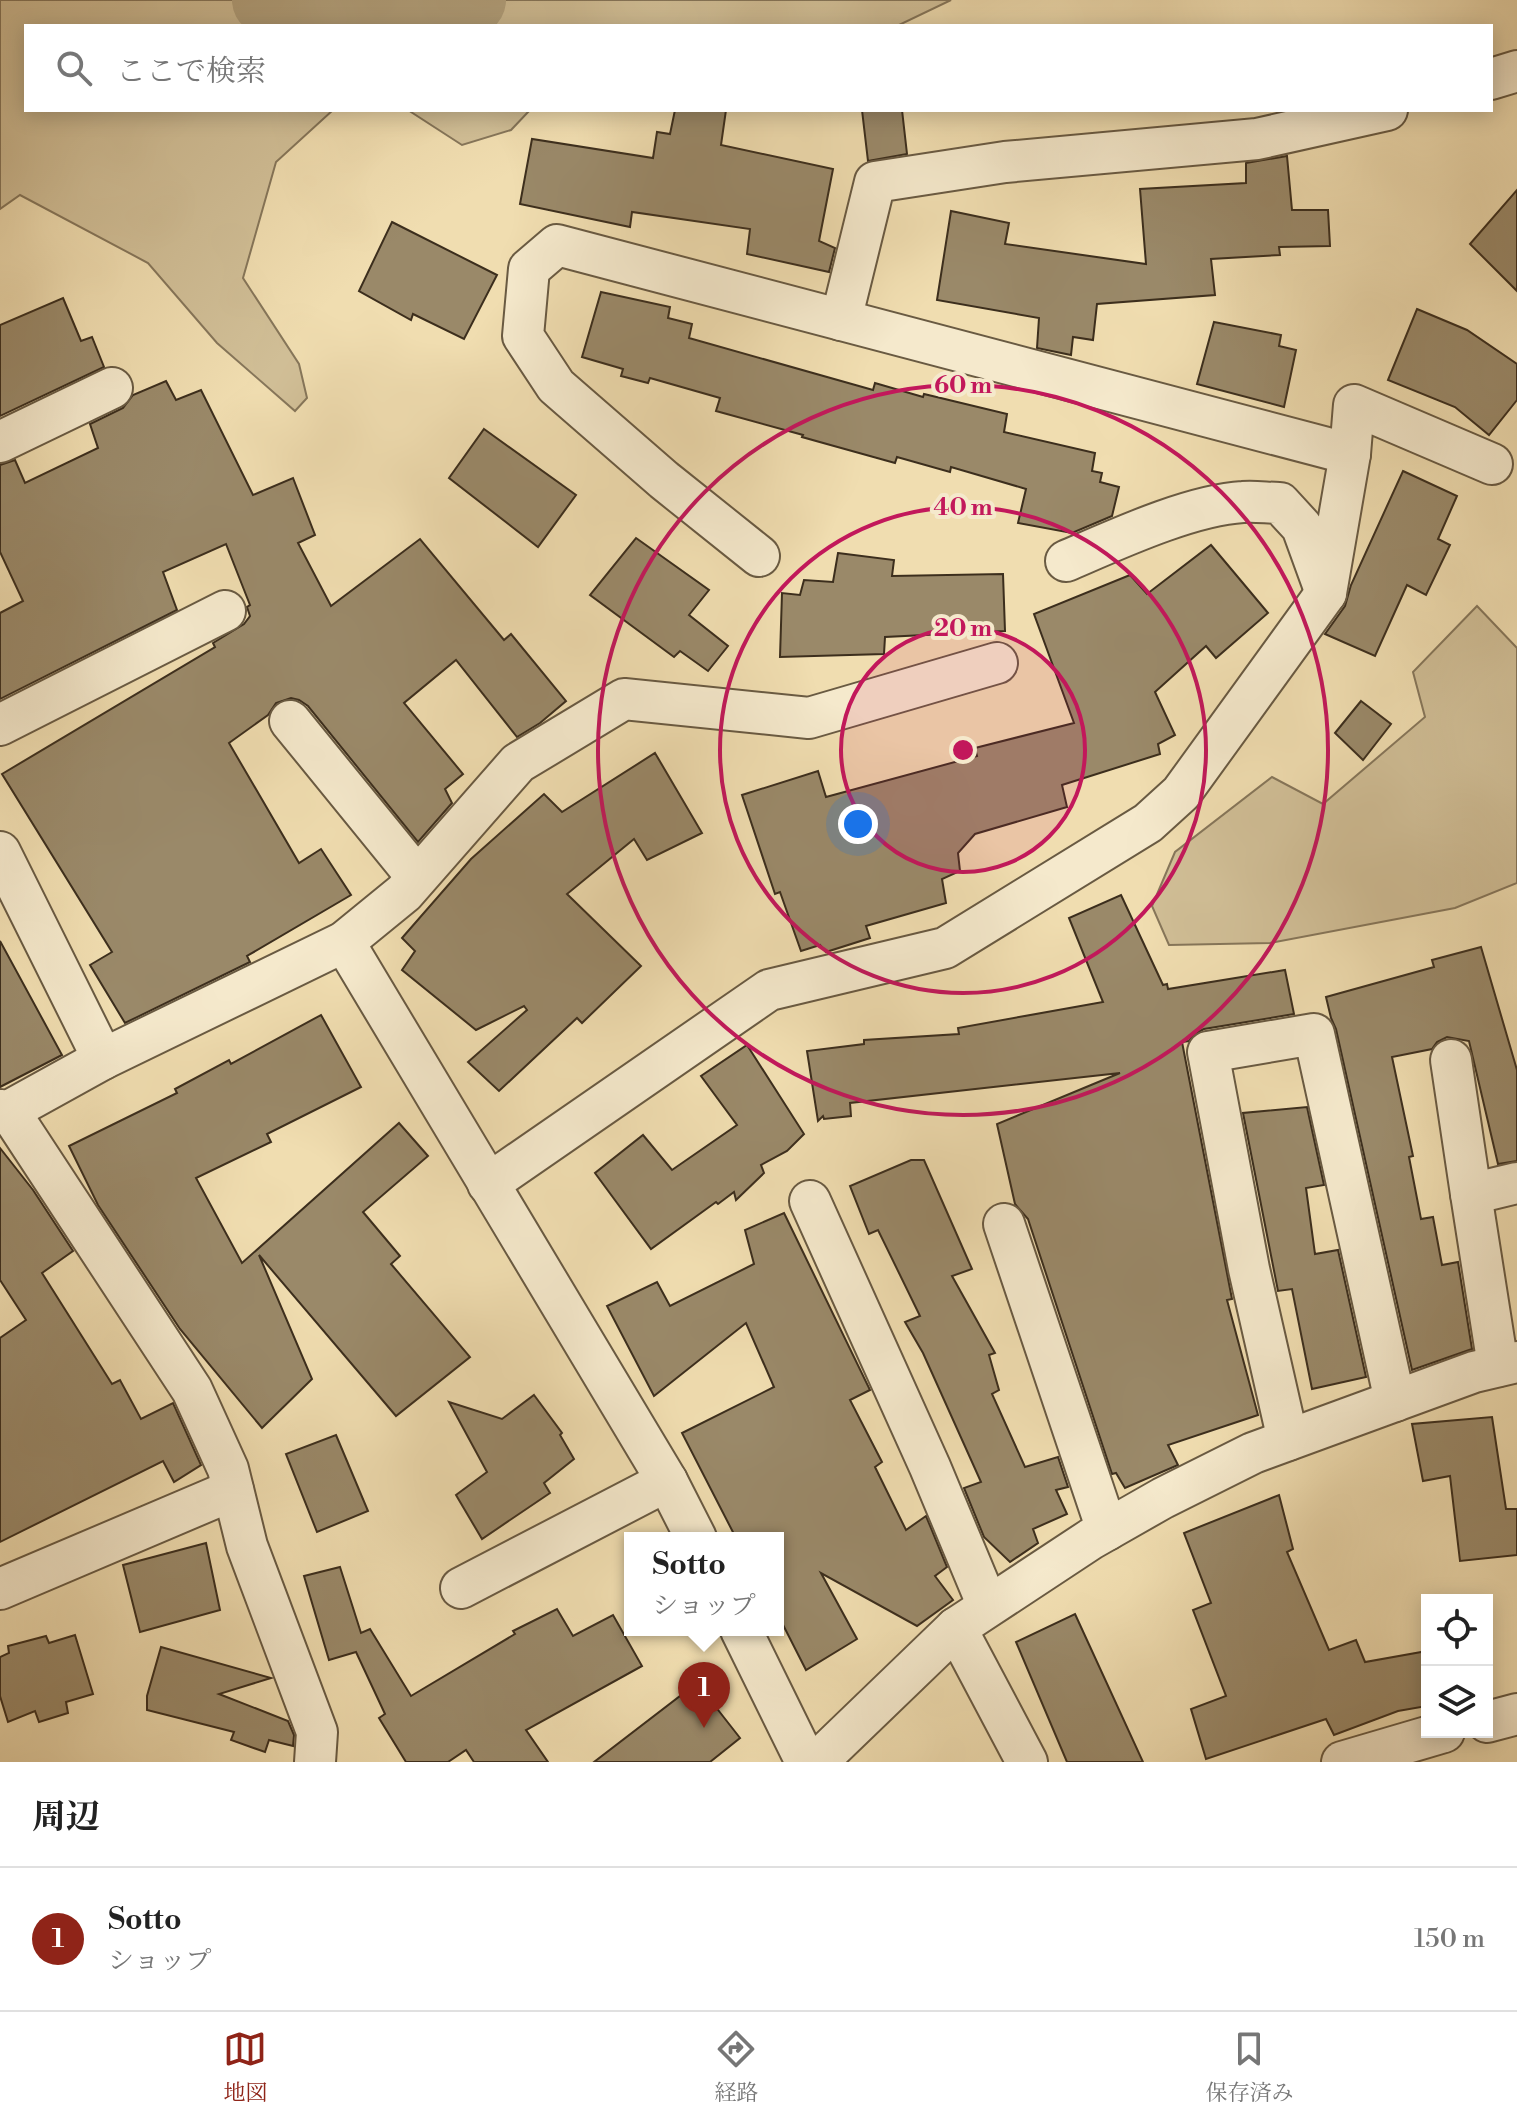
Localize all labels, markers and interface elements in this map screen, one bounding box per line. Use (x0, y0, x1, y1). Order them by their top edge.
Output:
search box (24, 24, 1493, 112)
icon: search (52, 46, 96, 90)
text: ここで検索 (116, 53, 266, 91)
text: 60 m (934, 371, 992, 401)
text: 40 m (933, 493, 993, 523)
text: 20 m (934, 614, 992, 644)
centre of rings (949, 736, 977, 764)
your location (838, 804, 878, 844)
popup (624, 1532, 784, 1636)
text: Sotto (652, 1546, 726, 1584)
text: ショップ (652, 1590, 756, 1622)
map controls (1421, 1594, 1493, 1738)
button: locate (1421, 1594, 1493, 1666)
pin: 1 (678, 1662, 730, 1728)
button: layers (1421, 1666, 1493, 1738)
text: 周辺 (32, 1797, 100, 1839)
text: Sotto (108, 1901, 182, 1939)
text: 1 (52, 1923, 64, 1955)
text: 150 m (1414, 1923, 1485, 1955)
text: ショップ (108, 1945, 211, 1977)
tab: 地図 (223, 2027, 268, 2107)
tab: 経路 (714, 2027, 759, 2107)
tab: 保存済み (1205, 2027, 1294, 2107)

